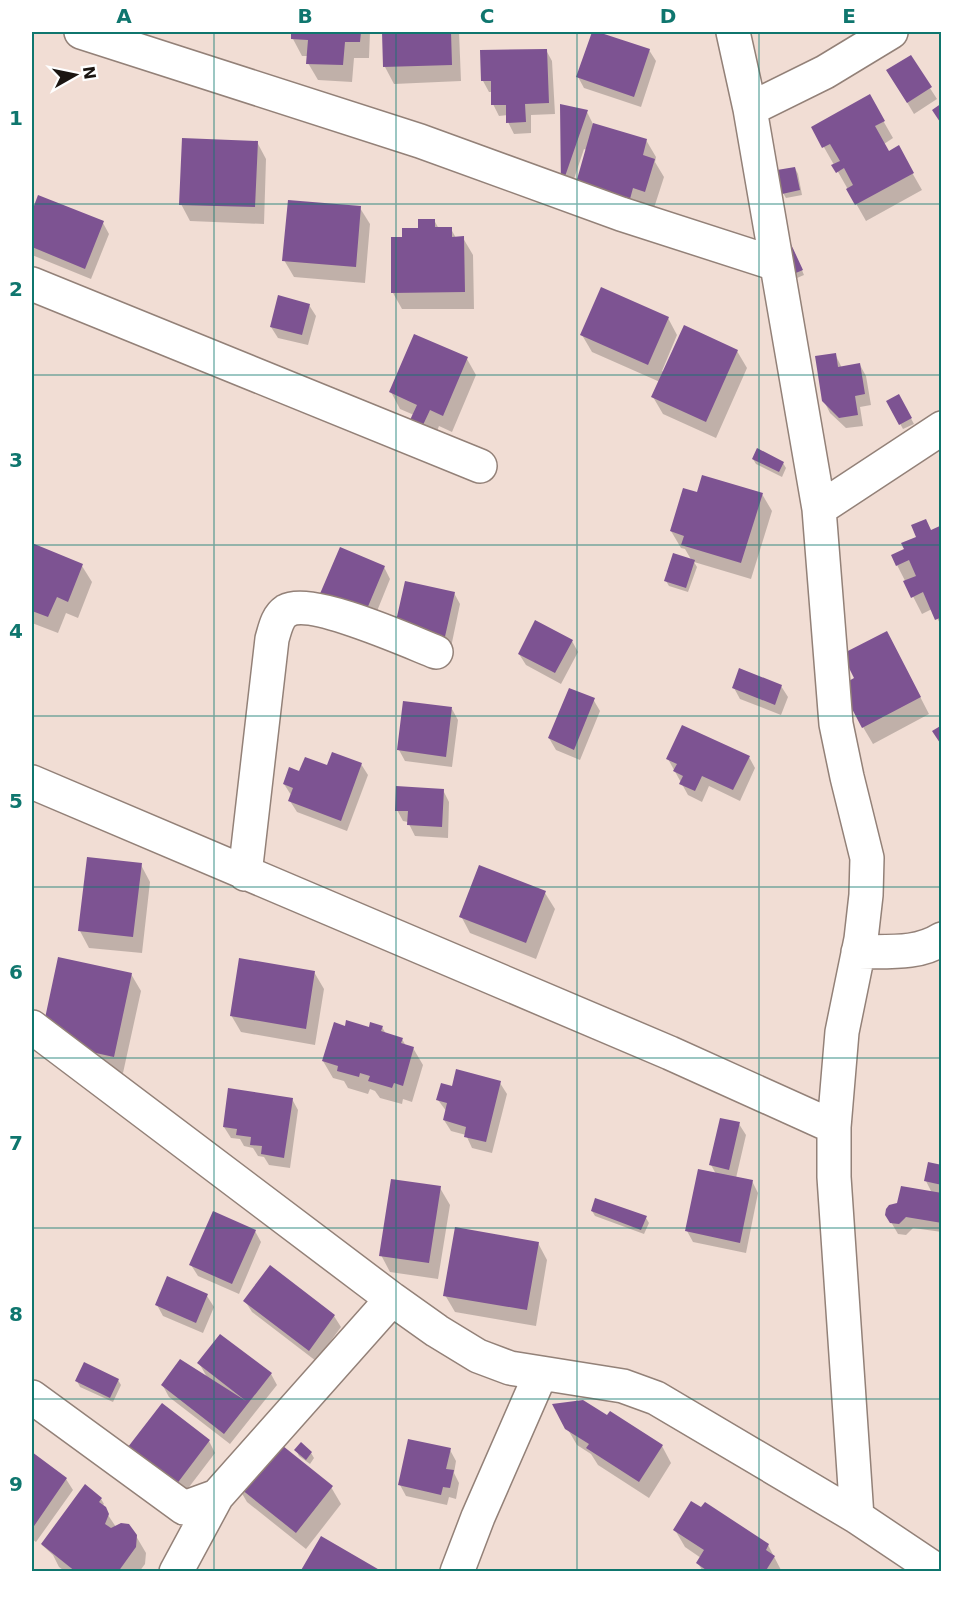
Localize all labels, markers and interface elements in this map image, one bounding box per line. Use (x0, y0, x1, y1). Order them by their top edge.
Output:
text: A (116, 4, 132, 28)
text: B (297, 4, 313, 28)
text: C (480, 4, 494, 28)
text: D (660, 4, 676, 28)
text: E (842, 4, 856, 28)
north arrow (45, 45, 105, 105)
text: N (79, 65, 100, 81)
text: 1 (9, 106, 23, 130)
text: 2 (9, 277, 23, 301)
text: 3 (9, 448, 23, 472)
text: 4 (9, 619, 23, 643)
text: 5 (9, 789, 23, 813)
text: 6 (9, 960, 23, 984)
text: 7 (9, 1131, 23, 1155)
text: 8 (9, 1302, 23, 1326)
text: 9 (9, 1472, 23, 1496)

